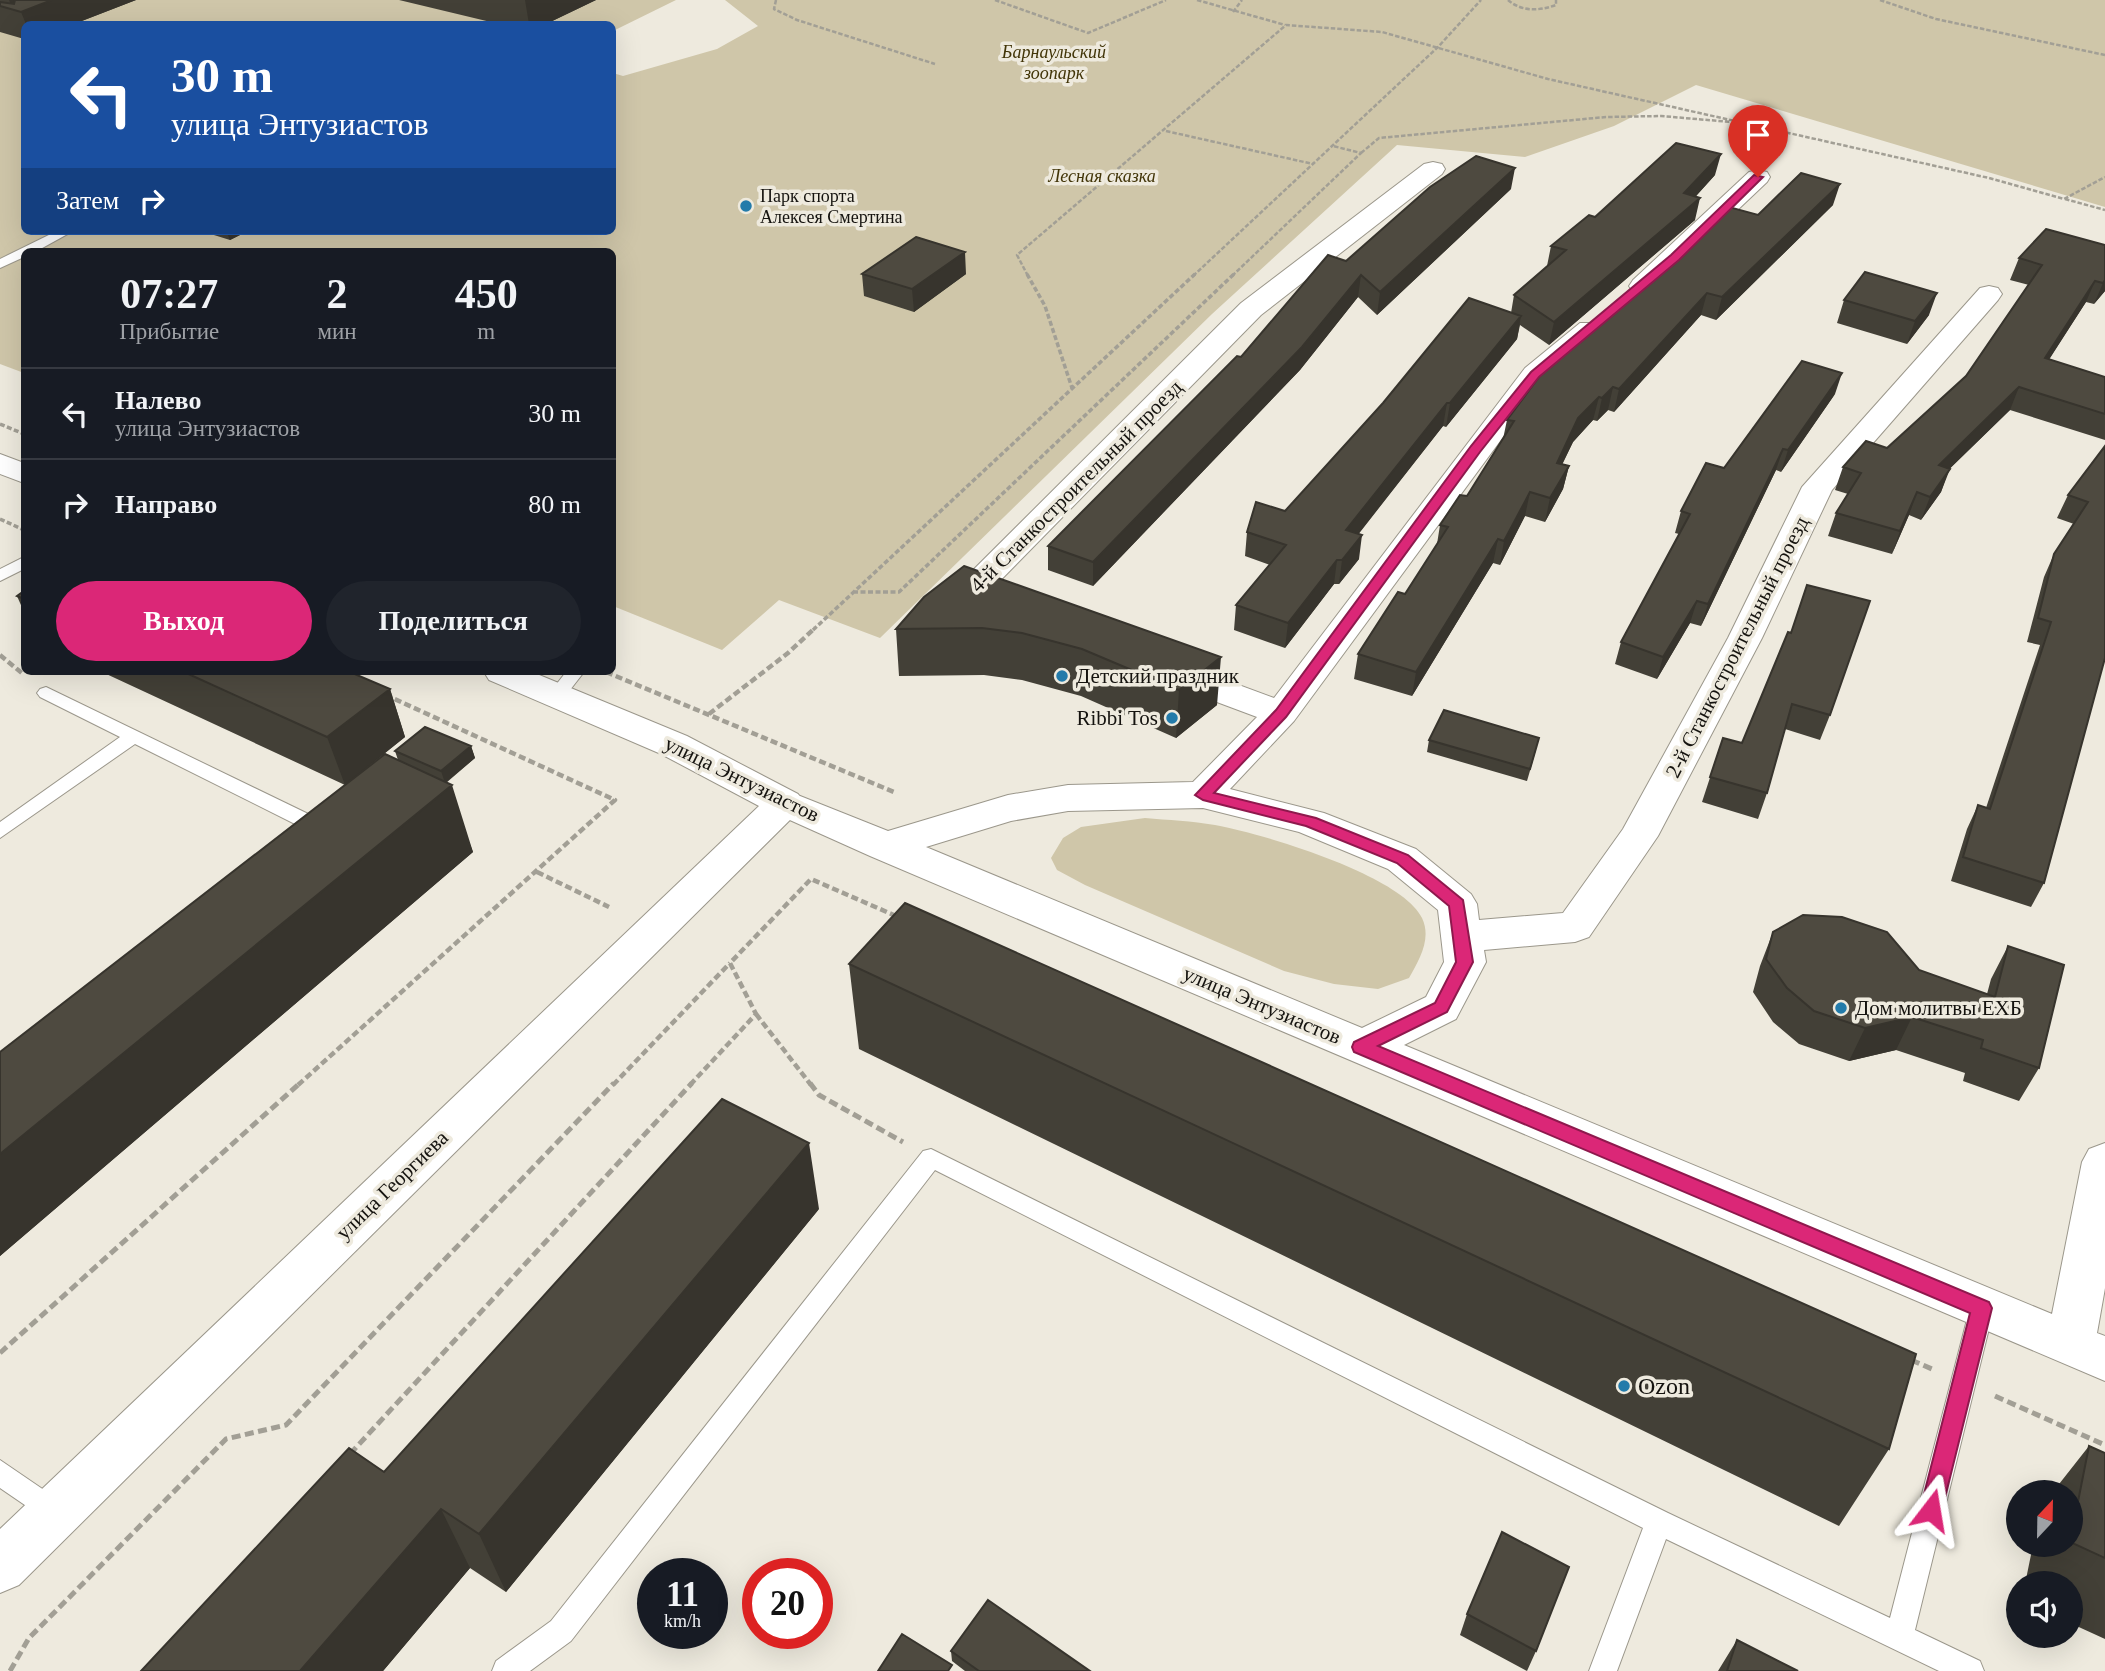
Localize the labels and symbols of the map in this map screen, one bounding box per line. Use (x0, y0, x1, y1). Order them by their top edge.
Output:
park label: Барнаульский зоопарк (1001, 42, 1106, 83)
pin (1728, 105, 1788, 177)
park label: Лесная сказка (1047, 166, 1156, 186)
place label: Парк спорта Алексея Смертина (760, 186, 903, 227)
marker: Парк спорта Алексея Смертина (738, 198, 754, 214)
street label: 4-й Станкостроительный проезд (965, 375, 1187, 597)
street label: 2-й Станкостроительный проезд (1660, 512, 1814, 782)
place label: Детский праздник (1076, 664, 1240, 688)
marker: Детский праздник (1054, 668, 1070, 684)
place label: Ribbi Tos (1076, 706, 1158, 730)
marker: Ribbi Tos (1164, 710, 1180, 726)
street label: улица Энтузиастов (661, 731, 823, 827)
street label: улица Энтузиастов (1179, 961, 1345, 1049)
place label: Дом молитвы ЕХБ (1855, 996, 2022, 1020)
marker: Дом молитвы ЕХБ (1833, 1000, 1849, 1016)
street label: улица Георгиева (331, 1125, 453, 1244)
place label: Ozon (1638, 1373, 1690, 1399)
marker: Ozon (1616, 1378, 1632, 1394)
position arrow (1894, 1473, 1968, 1547)
north arrow (2006, 1480, 2082, 1558)
speed limit sign: 20 (742, 1558, 833, 1649)

